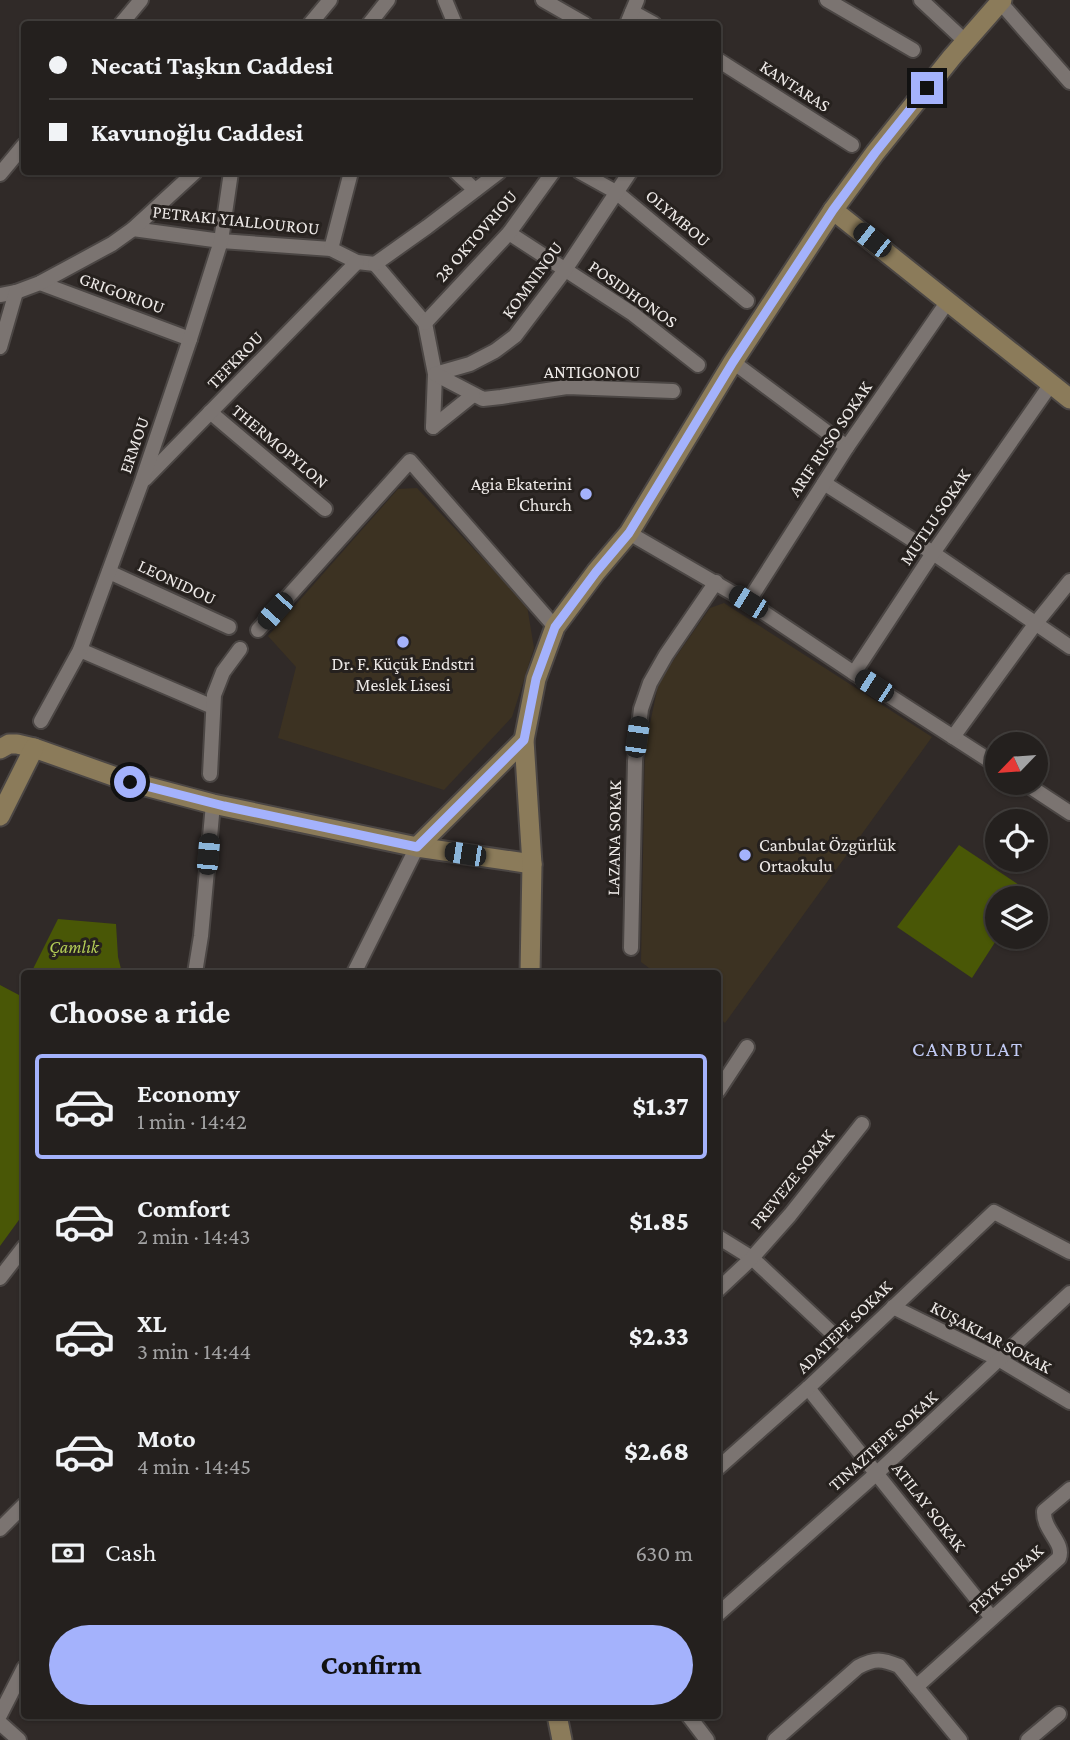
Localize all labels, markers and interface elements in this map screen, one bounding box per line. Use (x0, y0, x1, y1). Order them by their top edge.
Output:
text: Necati Taşkın Caddesi (91, 51, 333, 80)
street label: KANTARAS (756, 56, 834, 116)
route end (911, 72, 943, 104)
text: Kavunoğlu Caddesi (91, 118, 303, 147)
street label: OLYMBOU (642, 185, 714, 251)
street label: 28 OKTOVRIOU (431, 186, 521, 286)
street label: PETRAKI YIALLOUROU (152, 201, 320, 239)
car (849, 219, 896, 261)
street label: KOMNINOU (497, 238, 567, 322)
street label: POSIDHONOS (585, 256, 681, 332)
street label: GRIGORIOU (77, 268, 167, 318)
street label: TEFKROU (203, 327, 267, 393)
street label: ANTIGONOU (544, 362, 640, 382)
street label: ARIF RUSO SOKAK (784, 377, 876, 500)
street label: THERMOPYLON (228, 400, 332, 492)
street label: ERMOU (115, 414, 153, 476)
street label: MUTLU SOKAK (896, 465, 975, 569)
place label: Agia Ekaterini Church (471, 474, 572, 515)
marker: Agia Ekaterini Church (578, 486, 594, 502)
street label: LEONIDOU (135, 555, 219, 609)
car (725, 582, 772, 622)
car (254, 588, 297, 634)
marker: Dr. F. Küçük Endstri Meslek Lisesi (395, 634, 411, 650)
place label: Dr. F. Küçük Endstri Meslek Lisesi (331, 654, 475, 695)
car (851, 666, 898, 706)
car (624, 715, 651, 759)
north arrow (985, 732, 1048, 794)
map controls (985, 732, 1048, 949)
route start (114, 766, 146, 798)
street label: LAZANA SOKAK (603, 780, 625, 896)
button: locate (985, 809, 1048, 872)
car (196, 832, 221, 876)
place label: Canbulat Özgürlük Ortaokulu (759, 835, 896, 876)
car (443, 840, 488, 868)
marker: Canbulat Özgürlük Ortaokulu (737, 847, 753, 863)
button: layers (985, 886, 1048, 949)
park label: Çamlık (49, 937, 100, 957)
text: Choose a ride (49, 994, 230, 1030)
district label: CANBULAT (912, 1037, 1024, 1061)
icon: car (53, 1075, 116, 1138)
text: Economy (137, 1079, 240, 1108)
text: $1.37 (632, 1092, 689, 1121)
text: 1 min · 14:42 (137, 1108, 247, 1134)
street label: PREVEZE SOKAK (746, 1125, 839, 1233)
icon: car (53, 1190, 116, 1253)
text: Comfort (137, 1194, 230, 1223)
text: $1.85 (629, 1207, 689, 1236)
text: 2 min · 14:43 (137, 1223, 250, 1249)
street label: ADATEPE SOKAK (792, 1276, 896, 1377)
street label: KUŞAKLAR SOKAK (927, 1297, 1056, 1378)
icon: car (53, 1305, 116, 1368)
text: XL (137, 1309, 166, 1338)
text: $2.33 (629, 1322, 689, 1351)
text: 3 min · 14:44 (137, 1338, 251, 1364)
street label: TINAZTEPE SOKAK (825, 1387, 942, 1495)
icon: car (53, 1420, 116, 1483)
text: Moto (137, 1424, 196, 1453)
text: $2.68 (624, 1437, 689, 1466)
text: 4 min · 14:45 (137, 1453, 251, 1479)
street label: ATILAY SOKAK (888, 1459, 970, 1556)
icon: cash (49, 1534, 87, 1572)
text: Cash (105, 1538, 156, 1567)
text: 630 m (635, 1540, 693, 1566)
street label: PEYK SOKAK (965, 1540, 1048, 1617)
button: Confirm (49, 1625, 693, 1705)

